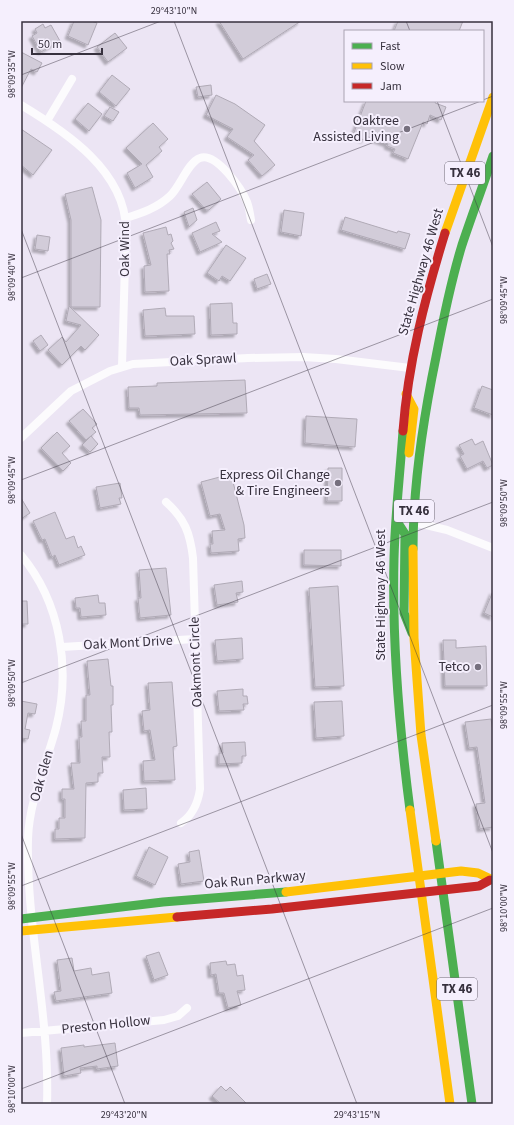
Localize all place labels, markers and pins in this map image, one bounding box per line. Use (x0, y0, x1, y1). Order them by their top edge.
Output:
place label: Oaktree Assisted Living (313, 111, 399, 147)
marker: Oaktree Assisted Living (402, 124, 412, 134)
place label: Express Oil Change & Tire Engineers (220, 465, 330, 501)
marker: Express Oil Change & Tire Engineers (333, 478, 343, 488)
place label: Tetco (438, 657, 470, 677)
marker: Tetco (473, 662, 483, 672)

